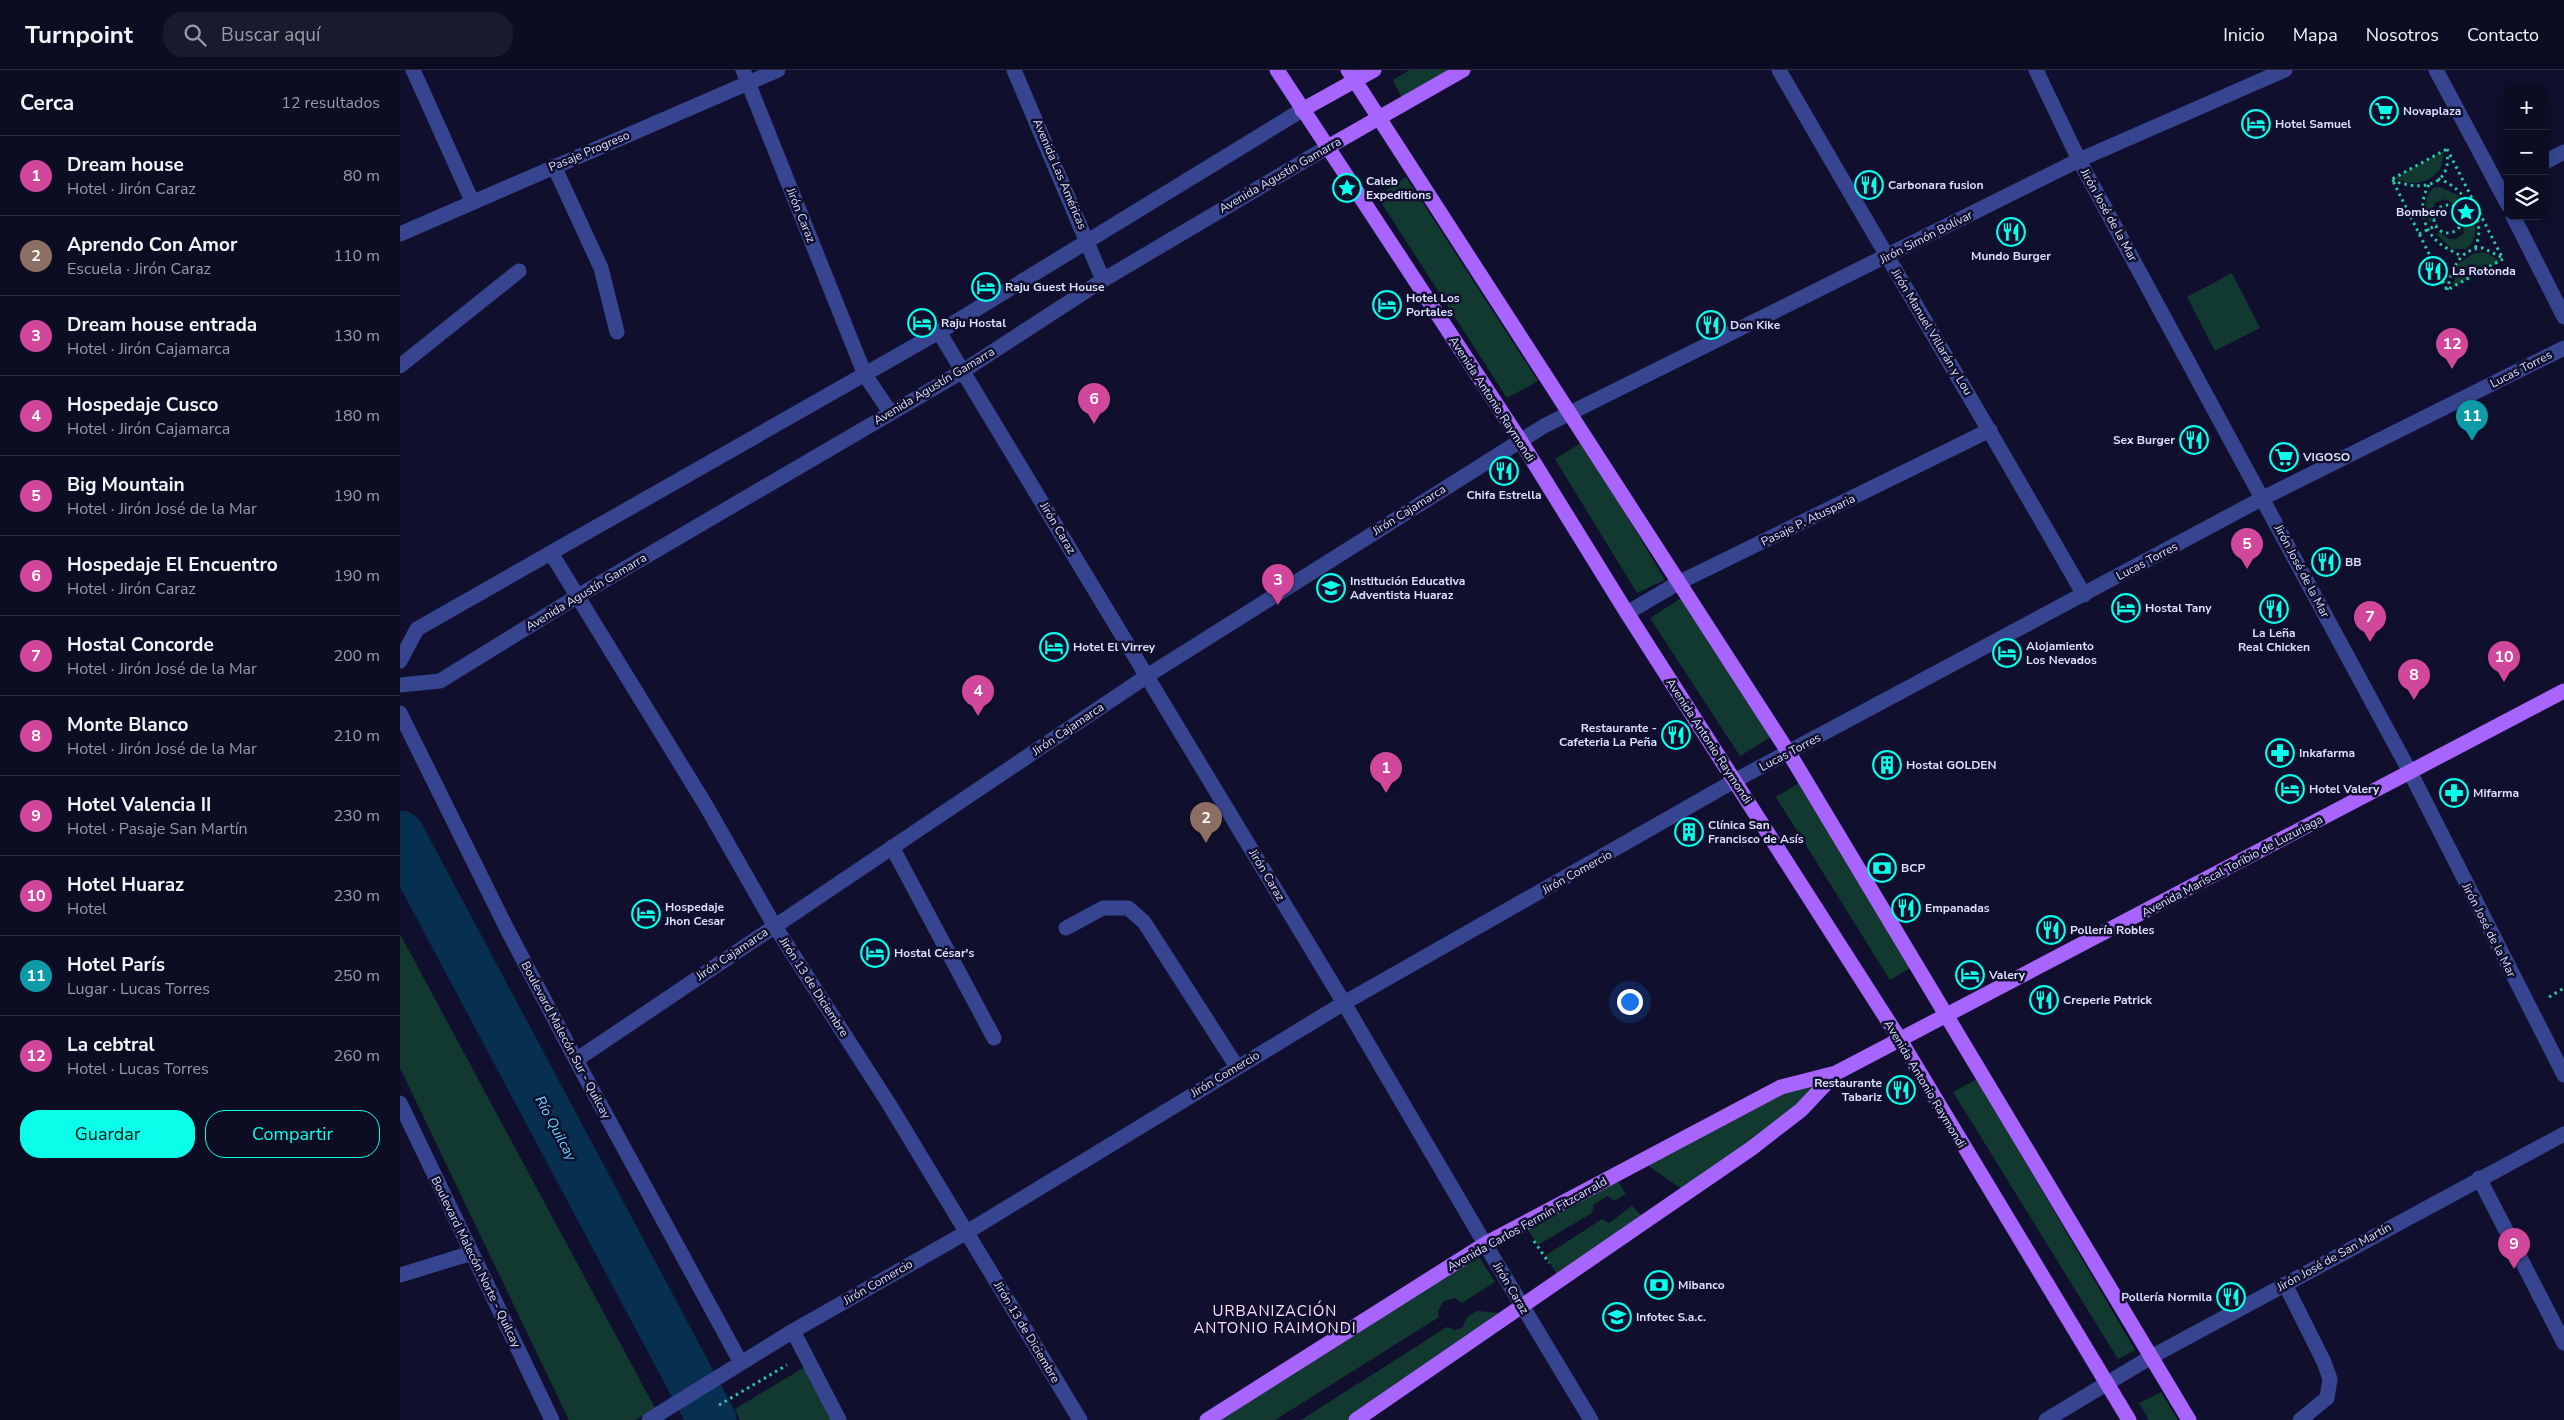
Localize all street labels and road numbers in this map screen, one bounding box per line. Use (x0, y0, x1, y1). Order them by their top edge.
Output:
street label: Avenida Las Américas (1029, 116, 1091, 232)
street label: Pasaje Progreso (546, 127, 632, 175)
street label: Avenida Agustín Gamarra (1216, 133, 1344, 217)
street label: Jirón José de la Mar (2076, 165, 2141, 265)
street label: Jirón Caraz (782, 184, 819, 245)
street label: Jirón Simón Bolívar (1876, 206, 1976, 268)
street label: Jirón Manuel Villarán y Lou (1887, 265, 1976, 398)
street label: Avenida Antonio Raymondi (1445, 333, 1539, 465)
street label: Avenida Agustín Gamarra (870, 343, 998, 429)
street label: Lucas Torres (2487, 346, 2555, 391)
street label: Jirón Cajamarca (1368, 481, 1449, 539)
street label: Pasaje P. Atusparia (1758, 490, 1858, 550)
street label: Jirón Caraz (1036, 498, 1080, 557)
street label: Jirón José de la Mar (2270, 521, 2334, 621)
street label: Lucas Torres (2113, 538, 2181, 584)
street label: Avenida Agustín Gamarra (522, 549, 650, 635)
street label: Avenida Antonio Raymondi (1662, 675, 1756, 807)
street label: Jirón Cajamarca (1028, 699, 1107, 760)
street label: Lucas Torres (1756, 729, 1824, 775)
street label: Avenida Mariscal Toribio de Luzuriaga (2139, 811, 2325, 921)
street label: Jirón Caraz (1245, 845, 1289, 904)
street label: Jirón Comercio (1538, 846, 1615, 898)
street label: Jirón José de la Mar (2458, 879, 2520, 980)
street label: Jirón Cajamarca (692, 924, 771, 985)
street label: Jirón 13 de Diciembre (775, 933, 852, 1040)
street label: Boulevard Malecón Sur - Quilcay (518, 958, 615, 1122)
street label: Avenida Antonio Raymondi (1880, 1017, 1970, 1151)
street label: Jirón Comercio (1187, 1047, 1263, 1101)
street label: Avenida Carlos Fermín Fitzcarrald (1444, 1173, 1610, 1275)
street label: Boulevard Malecón Norte - Quilcay (427, 1174, 525, 1351)
street label: Jirón José de San Martín (2273, 1219, 2394, 1296)
street label: Jirón Comercio (839, 1255, 916, 1309)
street label: Jirón Caraz (1489, 1258, 1533, 1317)
street label: Jirón 13 de Diciembre (990, 1277, 1064, 1386)

